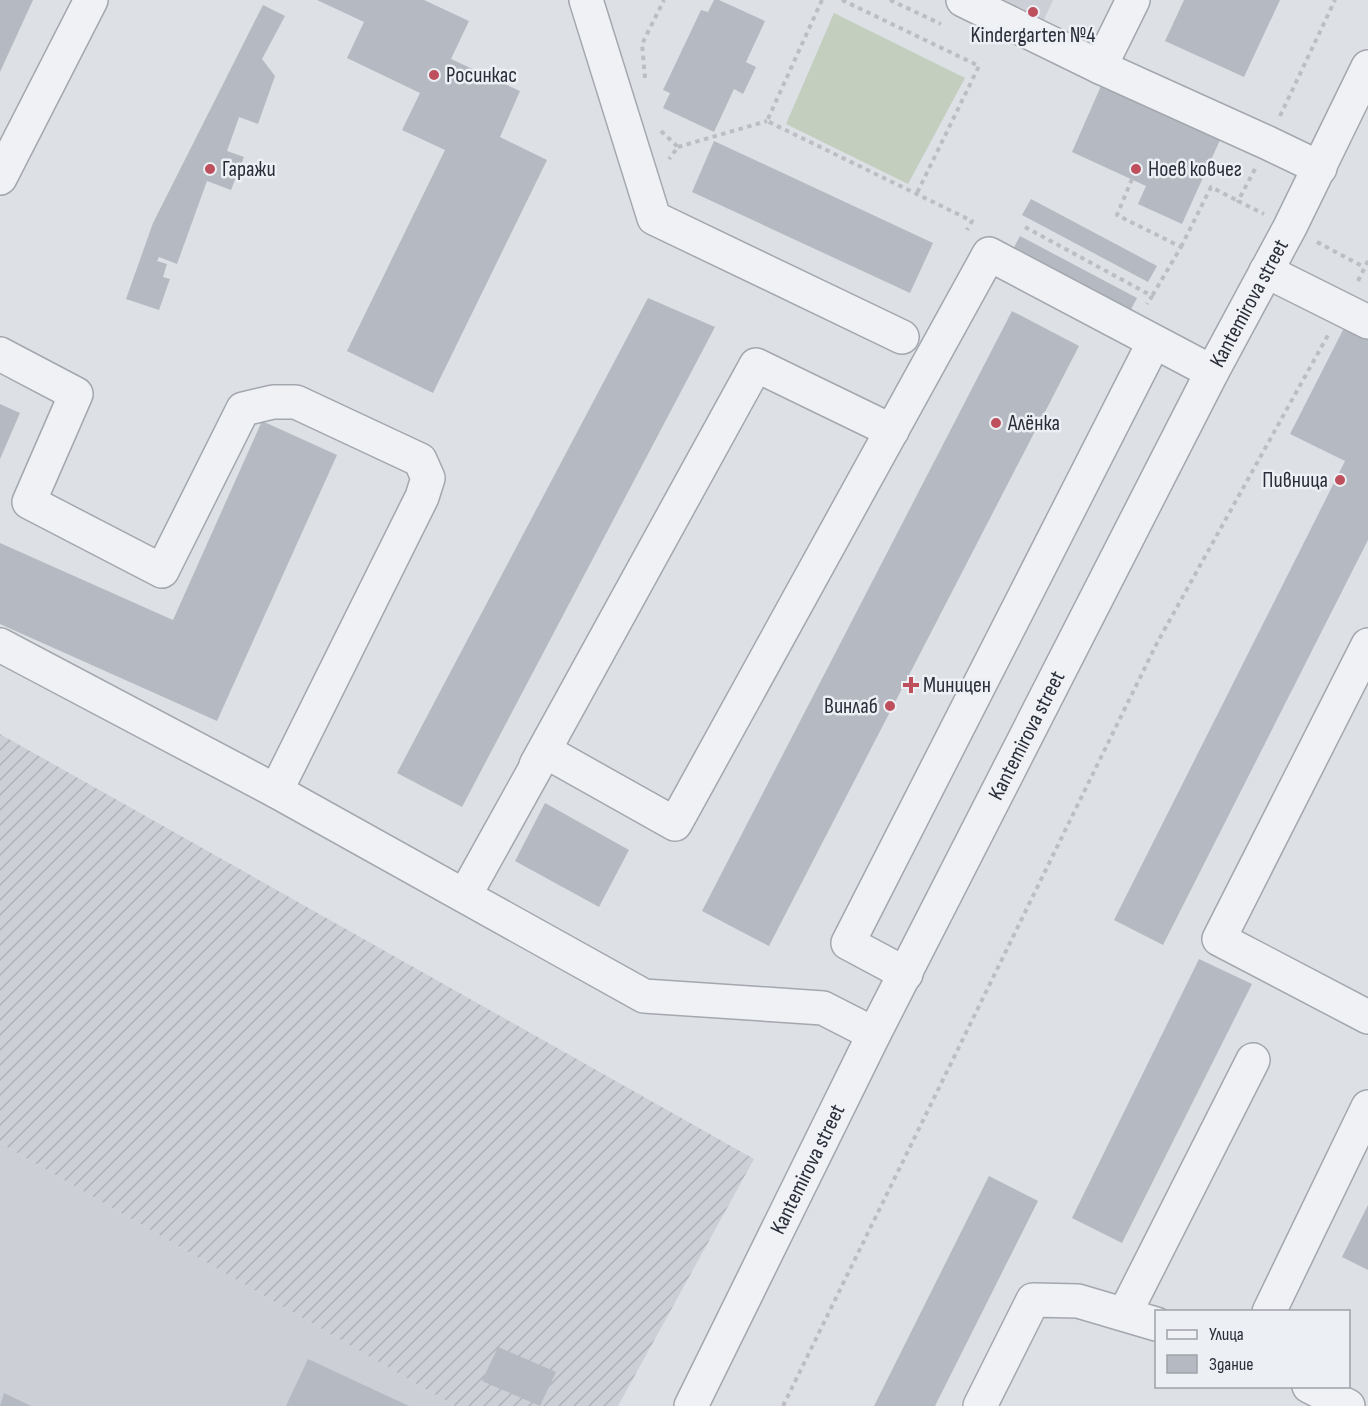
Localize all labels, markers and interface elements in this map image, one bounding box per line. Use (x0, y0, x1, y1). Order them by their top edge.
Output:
marker: Kindergarten №4 (1026, 5, 1040, 19)
place label: Kindergarten №4 (971, 22, 1095, 49)
place label: Росинкас (446, 62, 517, 89)
marker: Росинкас (427, 68, 441, 82)
place label: Гаражи (222, 156, 276, 183)
place label: Ноев ковчег (1148, 156, 1242, 183)
marker: Гаражи (203, 162, 217, 176)
marker: Ноев ковчег (1129, 162, 1143, 176)
street label: Kantemirova street (1204, 234, 1295, 372)
place label: Алёнка (1007, 410, 1060, 437)
marker: Алёнка (989, 416, 1003, 430)
place label: Пивница (1262, 467, 1328, 494)
marker: Пивница (1333, 473, 1347, 487)
street label: Kantemirova street (982, 666, 1071, 804)
place label: Миницен (923, 672, 991, 699)
marker: Миницен (904, 678, 918, 692)
place label: Винлаб (824, 693, 878, 720)
marker: Винлаб (883, 699, 897, 713)
street label: Kantemirova street (764, 1099, 851, 1239)
legend (1155, 1310, 1350, 1388)
text: Улица (1209, 1324, 1244, 1345)
text: Здание (1209, 1354, 1254, 1375)

